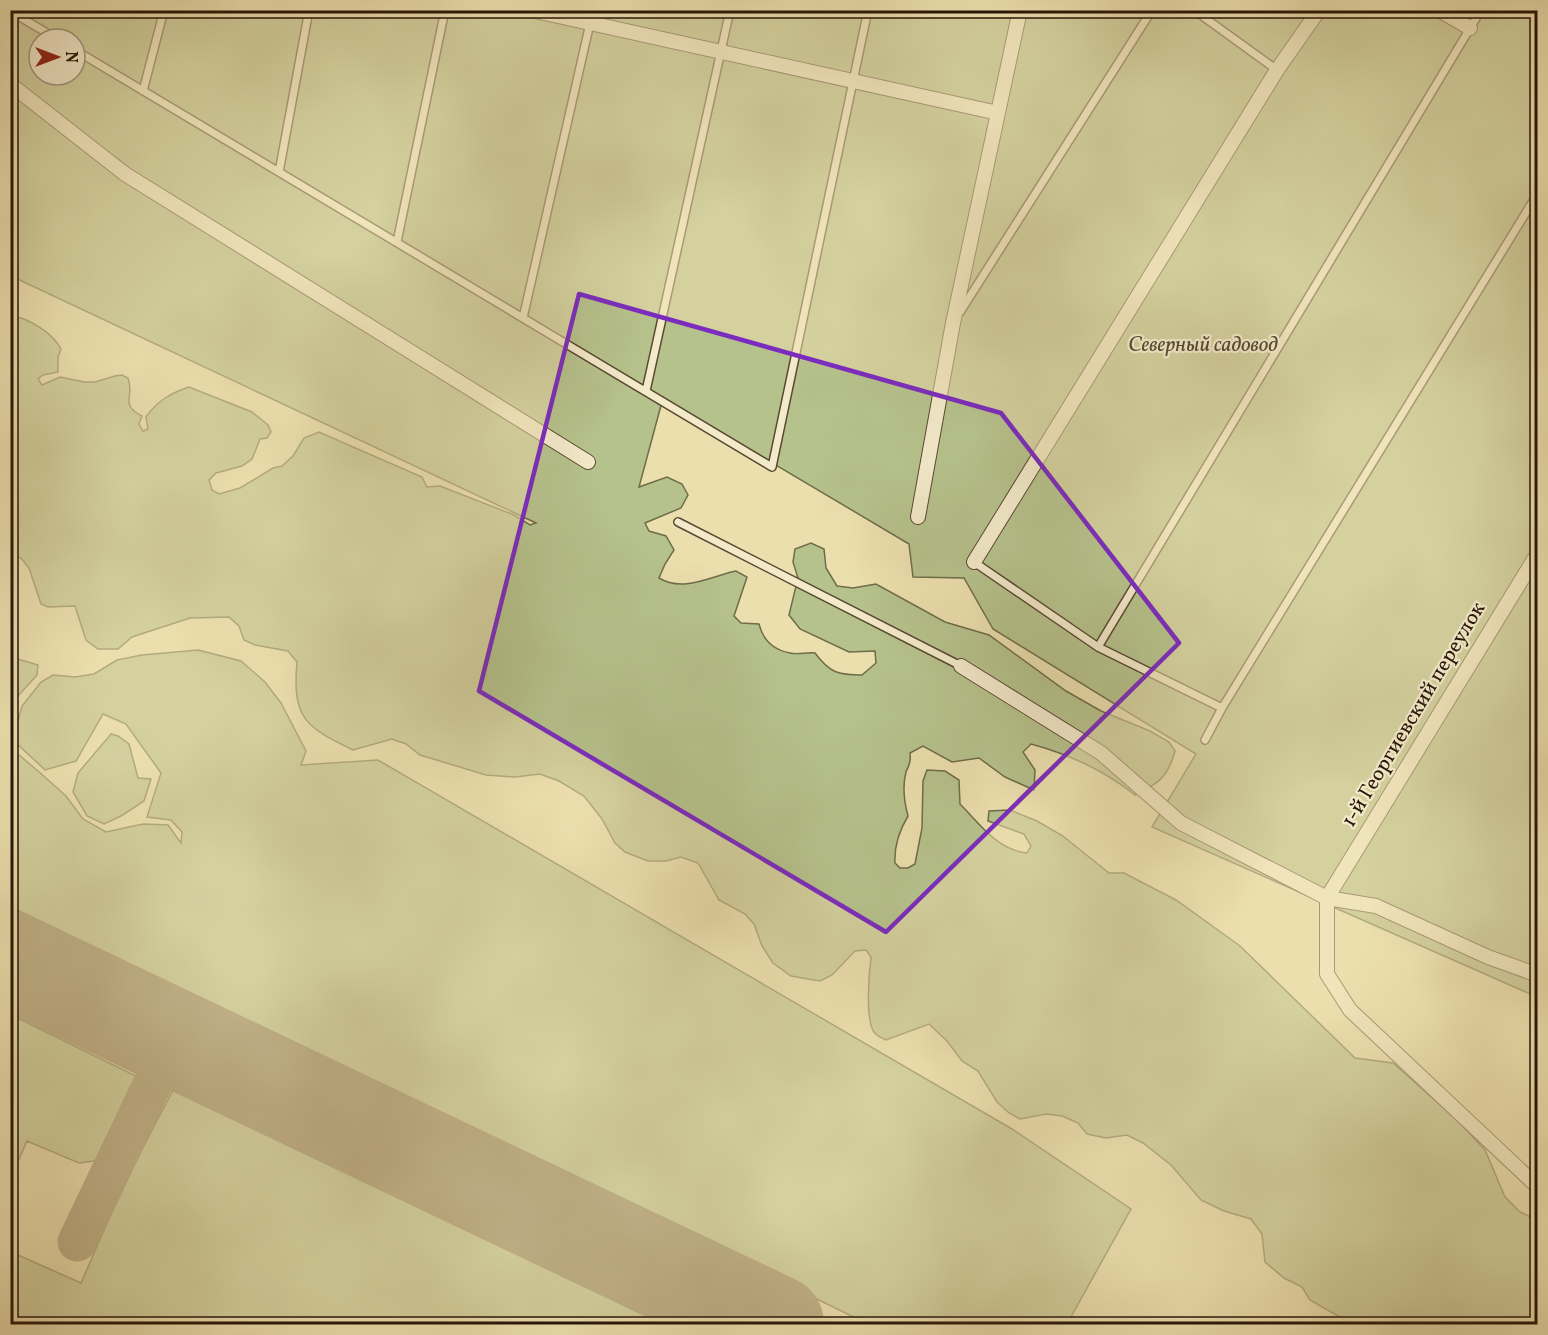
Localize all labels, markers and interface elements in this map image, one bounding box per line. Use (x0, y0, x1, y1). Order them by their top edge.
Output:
north arrow (27, 27, 87, 87)
text: N (59, 51, 81, 63)
park label: Северный садовод (1128, 331, 1278, 360)
street label: 1-й Георгиевский переулок (1335, 597, 1493, 833)

